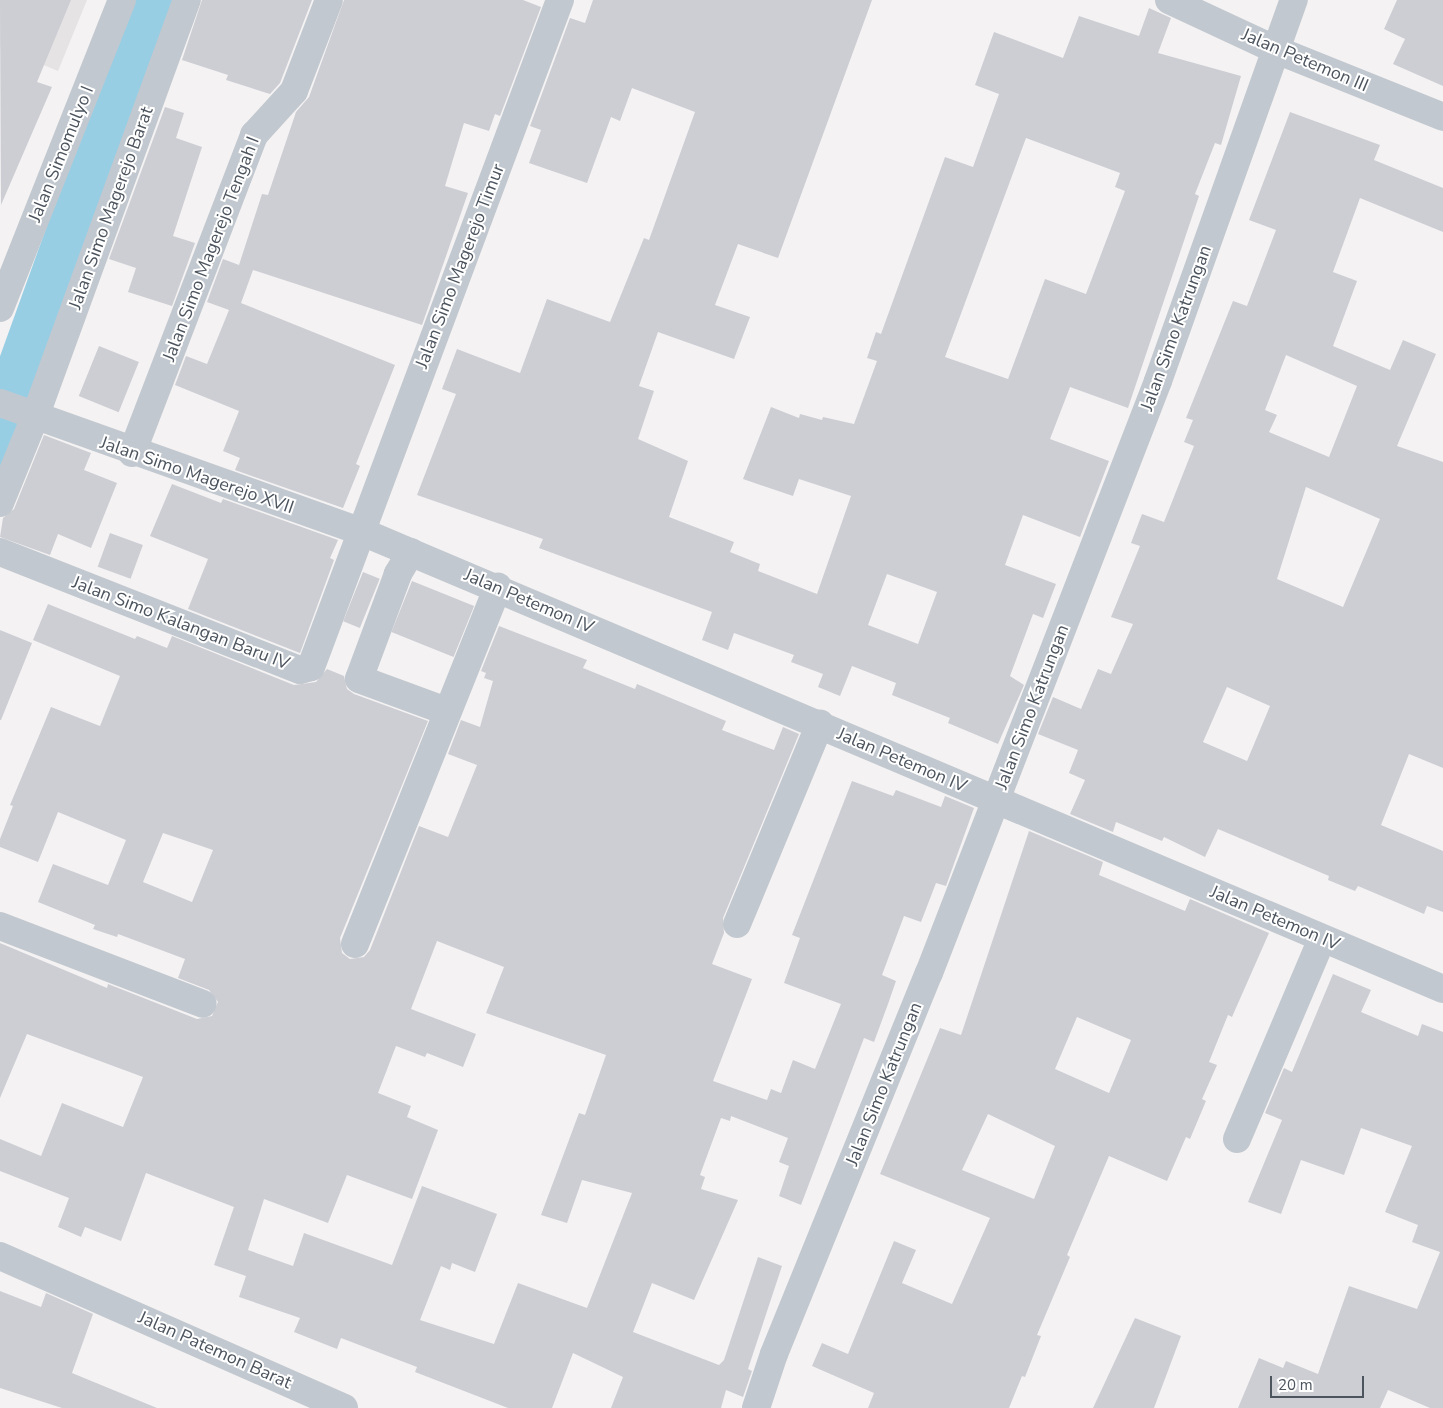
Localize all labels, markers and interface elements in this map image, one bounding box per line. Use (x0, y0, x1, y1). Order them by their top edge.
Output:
street label: Jalan Petemon III (1238, 24, 1372, 96)
street label: Jalan Simomulyo I (24, 83, 98, 225)
street label: Jalan Simo Magerejo Barat (64, 104, 158, 312)
street label: Jalan Simo Magerejo Tengah I (158, 134, 264, 364)
street label: Jalan Simo Magerejo Timur (411, 161, 509, 371)
street label: Jalan Simo Katrungan (1136, 242, 1216, 414)
street label: Jalan Simo Magerejo XVII (97, 432, 297, 518)
street label: Jalan Petemon IV (461, 564, 597, 638)
street label: Jalan Simo Kalangan Baru IV (69, 572, 293, 674)
street label: Jalan Simo Katrungan (991, 622, 1073, 792)
street label: Jalan Petemon IV (834, 723, 970, 797)
street label: Jalan Petemon IV (1207, 881, 1343, 955)
street label: Jalan Simo Katrungan (841, 999, 927, 1169)
street label: Jalan Patemon Barat (135, 1306, 295, 1394)
scale bar (1273, 1366, 1367, 1398)
text: 20 m (1278, 1375, 1313, 1395)

